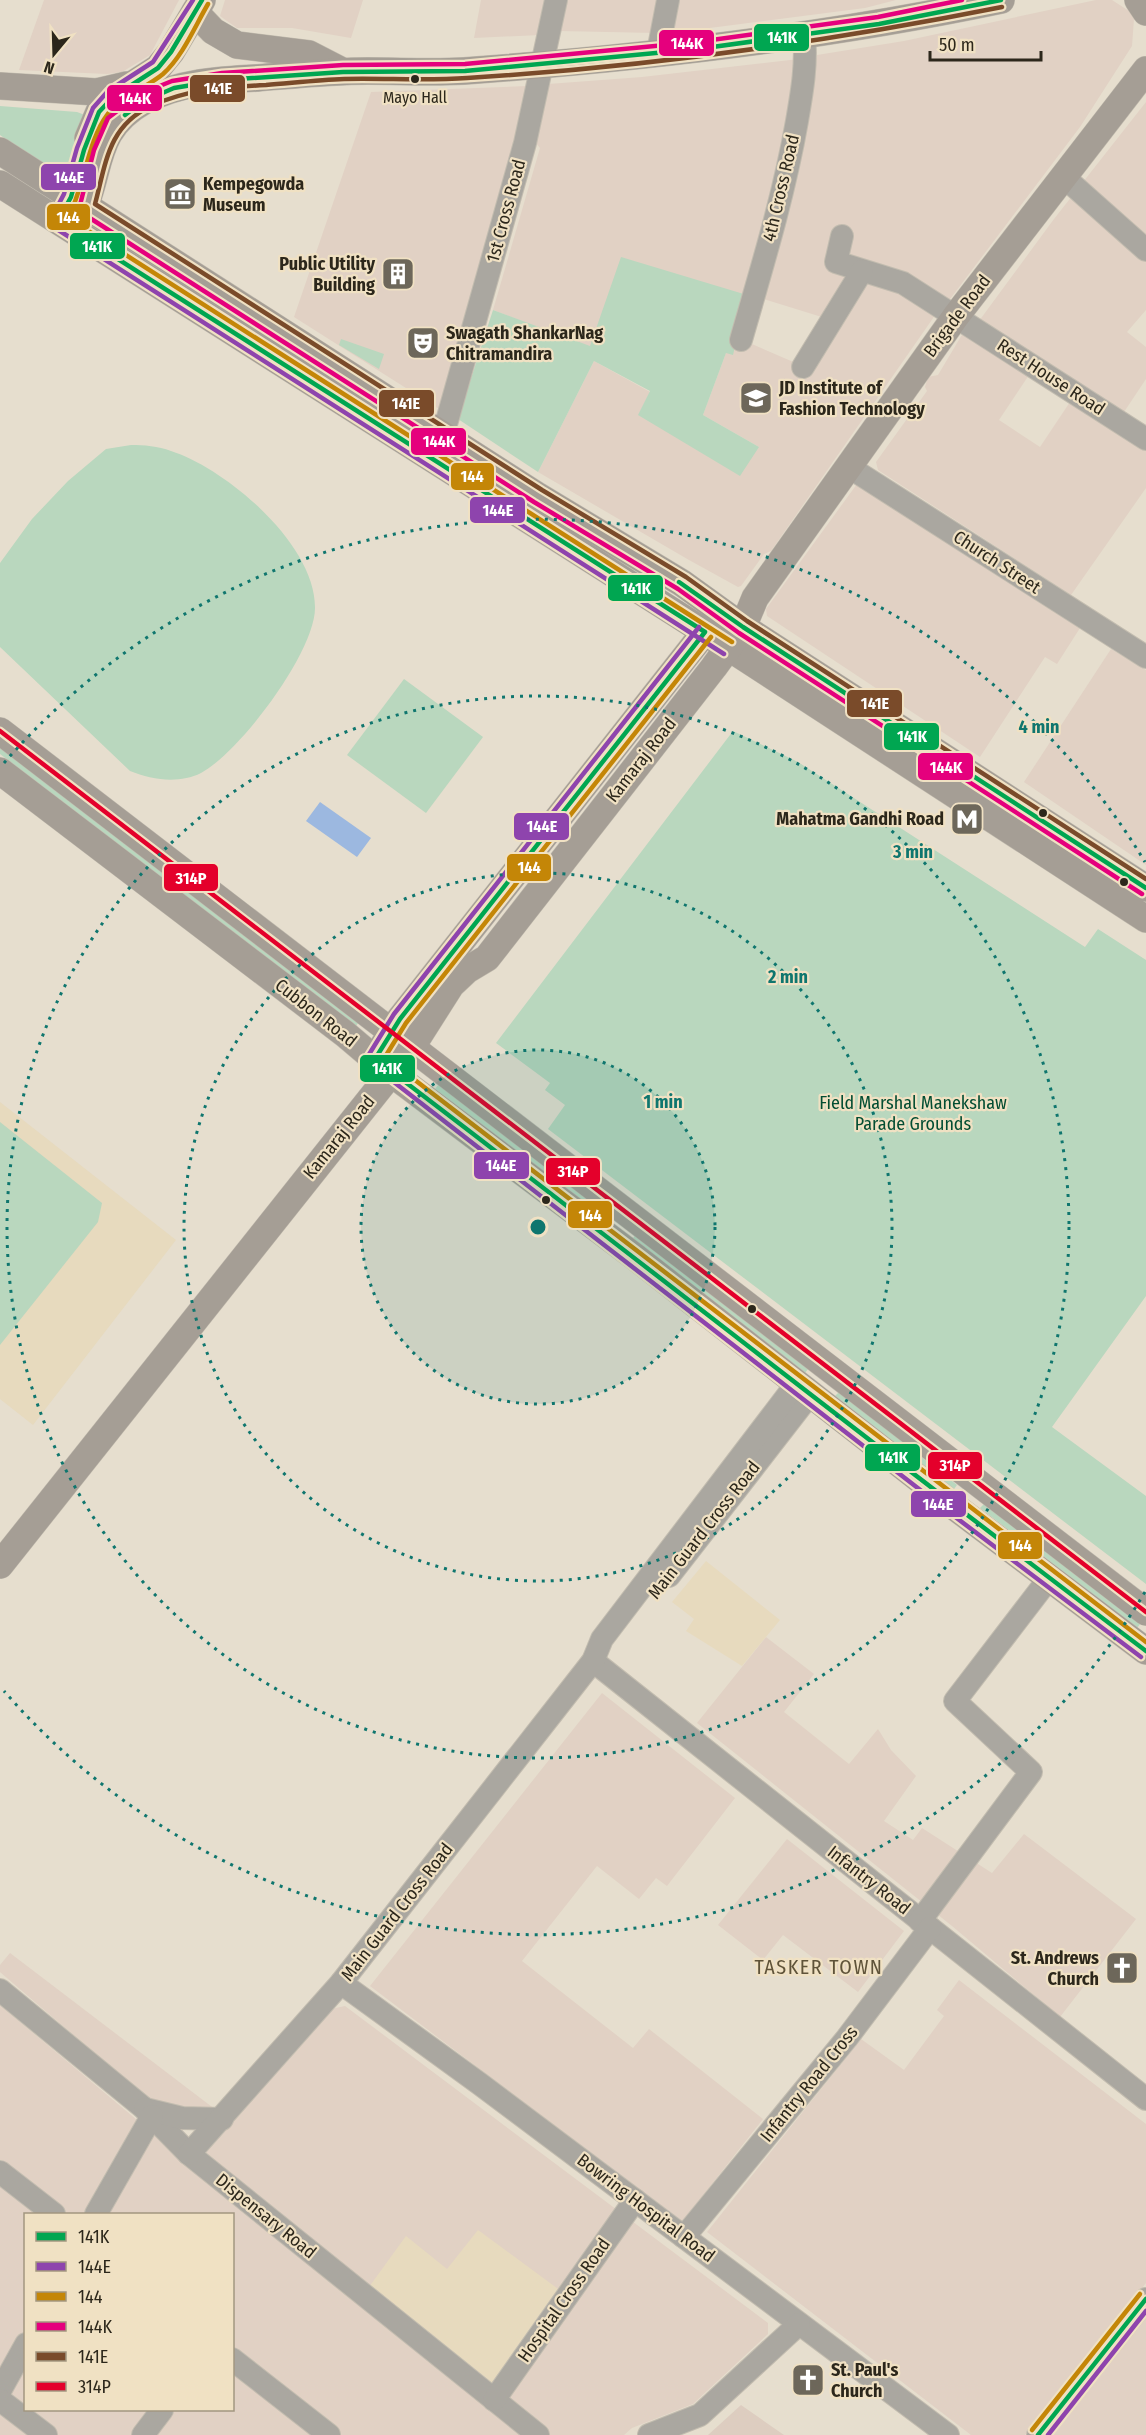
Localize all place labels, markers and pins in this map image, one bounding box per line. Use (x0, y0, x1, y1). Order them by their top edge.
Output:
marker: Mayo Hall (409, 73, 421, 85)
place label: Mayo Hall (383, 88, 447, 107)
place label: Kempegowda Museum (203, 173, 304, 216)
museum icon: Kempegowda Museum (162, 176, 198, 212)
place label: Public Utility Building (279, 253, 375, 296)
building icon: Public Utility Building (380, 256, 416, 292)
place label: Swagath ShankarNag Chitramandira (446, 322, 603, 365)
theatre icon: Swagath ShankarNag Chitramandira (405, 325, 441, 361)
place label: JD Institute of Fashion Technology (778, 377, 925, 420)
school or university icon: JD Institute of Fashion Technology (738, 380, 774, 416)
metro station icon: Mahatma Gandhi Road (949, 801, 985, 837)
unlabelled marker (1037, 807, 1049, 819)
place label: Mahatma Gandhi Road (776, 808, 944, 830)
unlabelled marker (1118, 876, 1130, 888)
unlabelled marker (540, 1194, 552, 1206)
centre of rings (528, 1217, 548, 1237)
unlabelled marker (746, 1303, 758, 1315)
place label: St. Andrews Church (1011, 1947, 1099, 1990)
church icon: St. Andrews Church (1104, 1950, 1140, 1986)
place label: St. Paul's Church (831, 2359, 898, 2402)
church icon: St. Paul's Church (790, 2362, 826, 2398)

